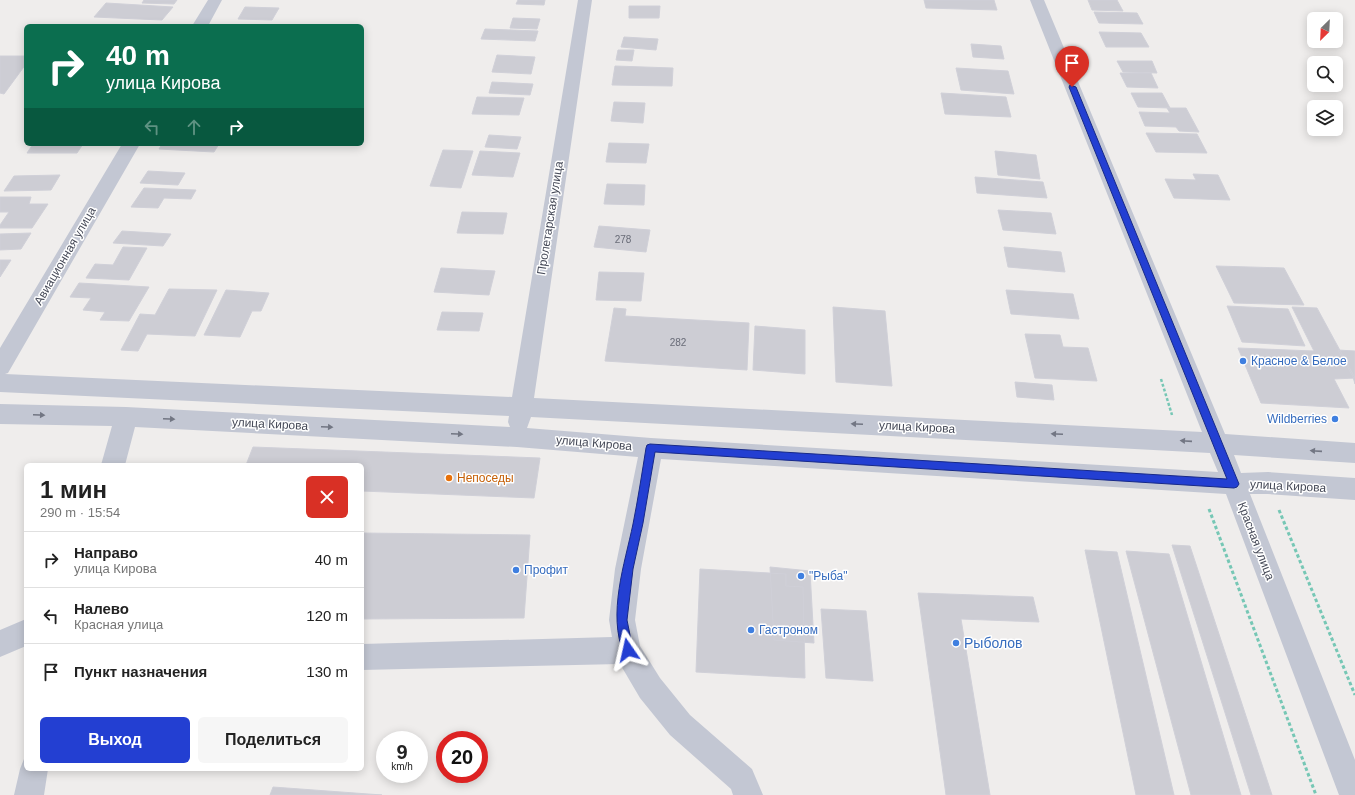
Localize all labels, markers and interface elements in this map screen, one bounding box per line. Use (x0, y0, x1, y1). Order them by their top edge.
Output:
north arrow (1307, 12, 1343, 48)
map controls (1307, 12, 1343, 136)
icon: right (40, 40, 92, 92)
text: 40 m (106, 40, 170, 71)
pin (1055, 46, 1089, 87)
icon: arrive (1061, 52, 1083, 74)
button: search (1307, 56, 1343, 92)
text: улица Кирова (106, 73, 220, 93)
button: layers (1307, 100, 1343, 136)
icon: left (141, 116, 163, 138)
icon: ahead (183, 116, 205, 138)
icon: right (225, 116, 247, 138)
street label: Пролетарская улица (534, 160, 566, 276)
street label: Авиационная улица (31, 204, 99, 307)
house number: 278 (615, 234, 632, 245)
house number: 282 (670, 337, 687, 348)
place label: Красное & Белое (1251, 354, 1347, 368)
marker: Красное & Белое (1238, 356, 1248, 366)
one-way arrow (33, 411, 45, 418)
place label: Wildberries (1267, 412, 1327, 426)
marker: Wildberries (1330, 414, 1340, 424)
street label: улица Кирова (232, 415, 309, 433)
one-way arrow (163, 416, 175, 423)
street label: улица Кирова (879, 418, 956, 436)
one-way arrow (851, 421, 863, 428)
one-way arrow (321, 424, 333, 431)
one-way arrow (451, 430, 463, 437)
one-way arrow (1051, 431, 1063, 438)
street label: улица Кирова (555, 433, 633, 453)
one-way arrow (1180, 438, 1192, 445)
one-way arrow (1309, 448, 1322, 454)
place label: Непоседы (457, 471, 514, 485)
marker: Непоседы (444, 473, 454, 483)
text: 1 мин (40, 476, 107, 503)
button: close (306, 476, 348, 518)
street label: улица Кирова (1250, 477, 1327, 495)
street label: Красная улица (1235, 500, 1277, 582)
text: 290 m · 15:54 (40, 505, 120, 520)
text: Направо (74, 544, 138, 561)
icon: right (40, 549, 62, 571)
text: 40 m (315, 551, 348, 568)
text: улица Кирова (74, 561, 157, 576)
place label: Профит (524, 563, 569, 577)
marker: Профит (511, 565, 521, 575)
place label: "Рыба" (809, 569, 847, 583)
marker: "Рыба" (796, 571, 806, 581)
text: Налево (74, 600, 129, 617)
icon: left (40, 605, 62, 627)
text: 120 m (306, 607, 348, 624)
text: Красная улица (74, 617, 163, 632)
place label: Гастроном (759, 623, 818, 637)
marker: Гастроном (746, 625, 756, 635)
position arrow (607, 629, 649, 671)
place label: Рыболов (964, 635, 1022, 651)
marker: Рыболов (951, 638, 961, 648)
icon: arrive (40, 661, 62, 683)
text: Пункт назначения (74, 663, 207, 680)
text: 130 m (306, 663, 348, 680)
button: Выход (40, 717, 190, 763)
button: Поделиться (198, 717, 348, 763)
speed limit sign: 20 (436, 731, 488, 783)
text: 9 (396, 741, 408, 763)
text: km/h (391, 761, 413, 772)

